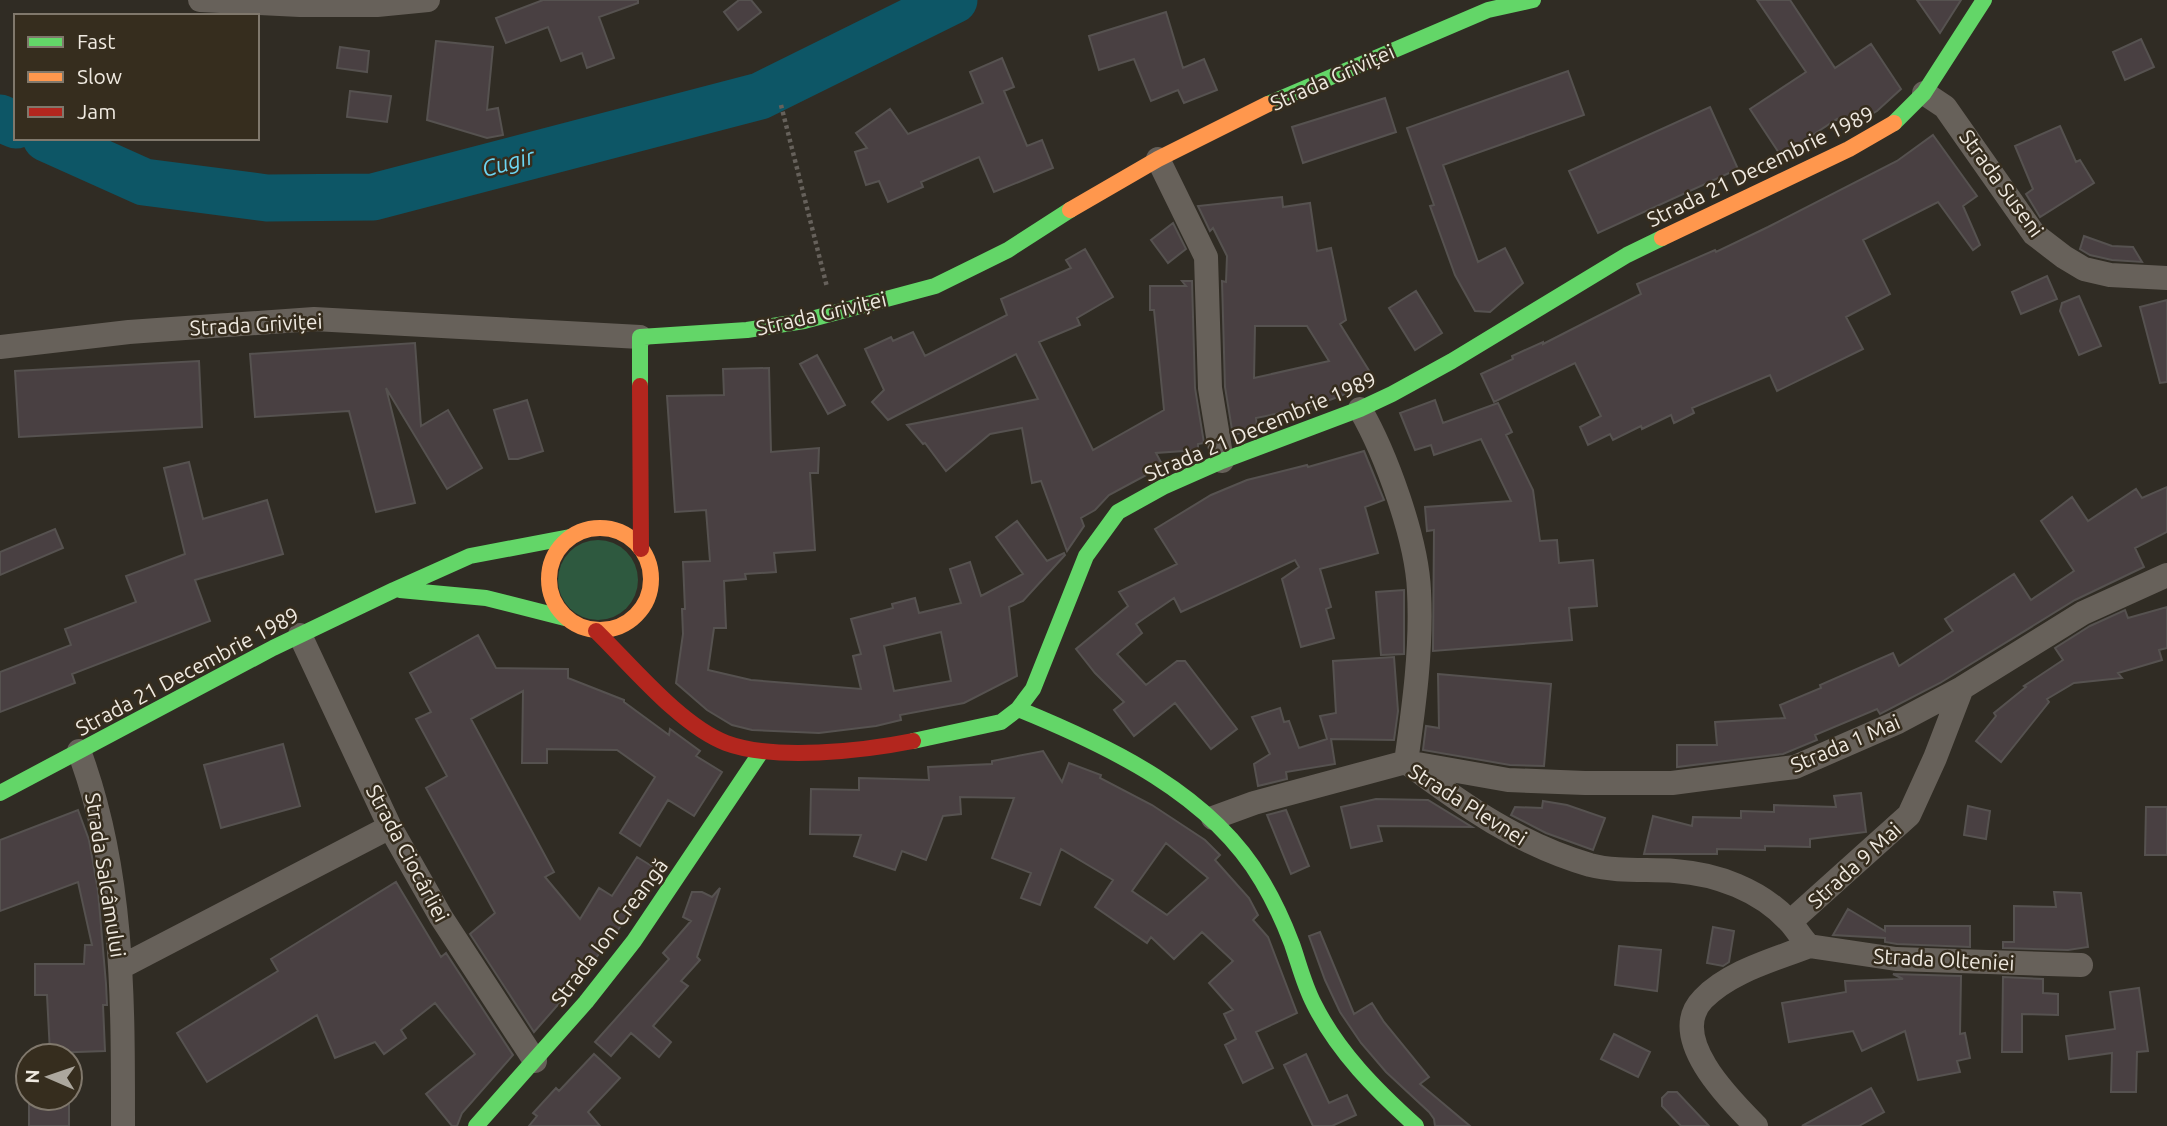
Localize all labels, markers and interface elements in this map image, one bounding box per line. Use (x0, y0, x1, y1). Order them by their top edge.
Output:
legend (14, 14, 259, 140)
text: Fast (77, 29, 115, 53)
street label: Strada Griviței (1266, 39, 1398, 115)
text: Slow (77, 64, 122, 88)
text: Jam (77, 99, 116, 123)
street label: Strada 21 Decembrie 1989 (1643, 101, 1877, 231)
street label: Strada Suseni (1955, 125, 2049, 241)
water label: Cugir (479, 143, 538, 181)
street label: Strada Griviței (753, 286, 889, 340)
street label: Strada Griviței (189, 309, 323, 339)
street label: Strada 21 Decembrie 1989 (1141, 366, 1379, 486)
street label: Strada 21 Decembrie 1989 (71, 602, 303, 740)
street label: Strada 1 Mai (1787, 709, 1903, 777)
street label: Strada Plevnei (1405, 758, 1531, 850)
street label: Strada Ciocârliei (362, 780, 454, 926)
street label: Strada Salcâmului (81, 791, 131, 959)
street label: Strada 9 Mai (1803, 817, 1905, 913)
street label: Strada Ion Creangă (546, 854, 672, 1010)
street label: Strada Olteniei (1873, 943, 2015, 975)
north arrow (14, 1042, 84, 1112)
text: N (21, 1069, 43, 1084)

